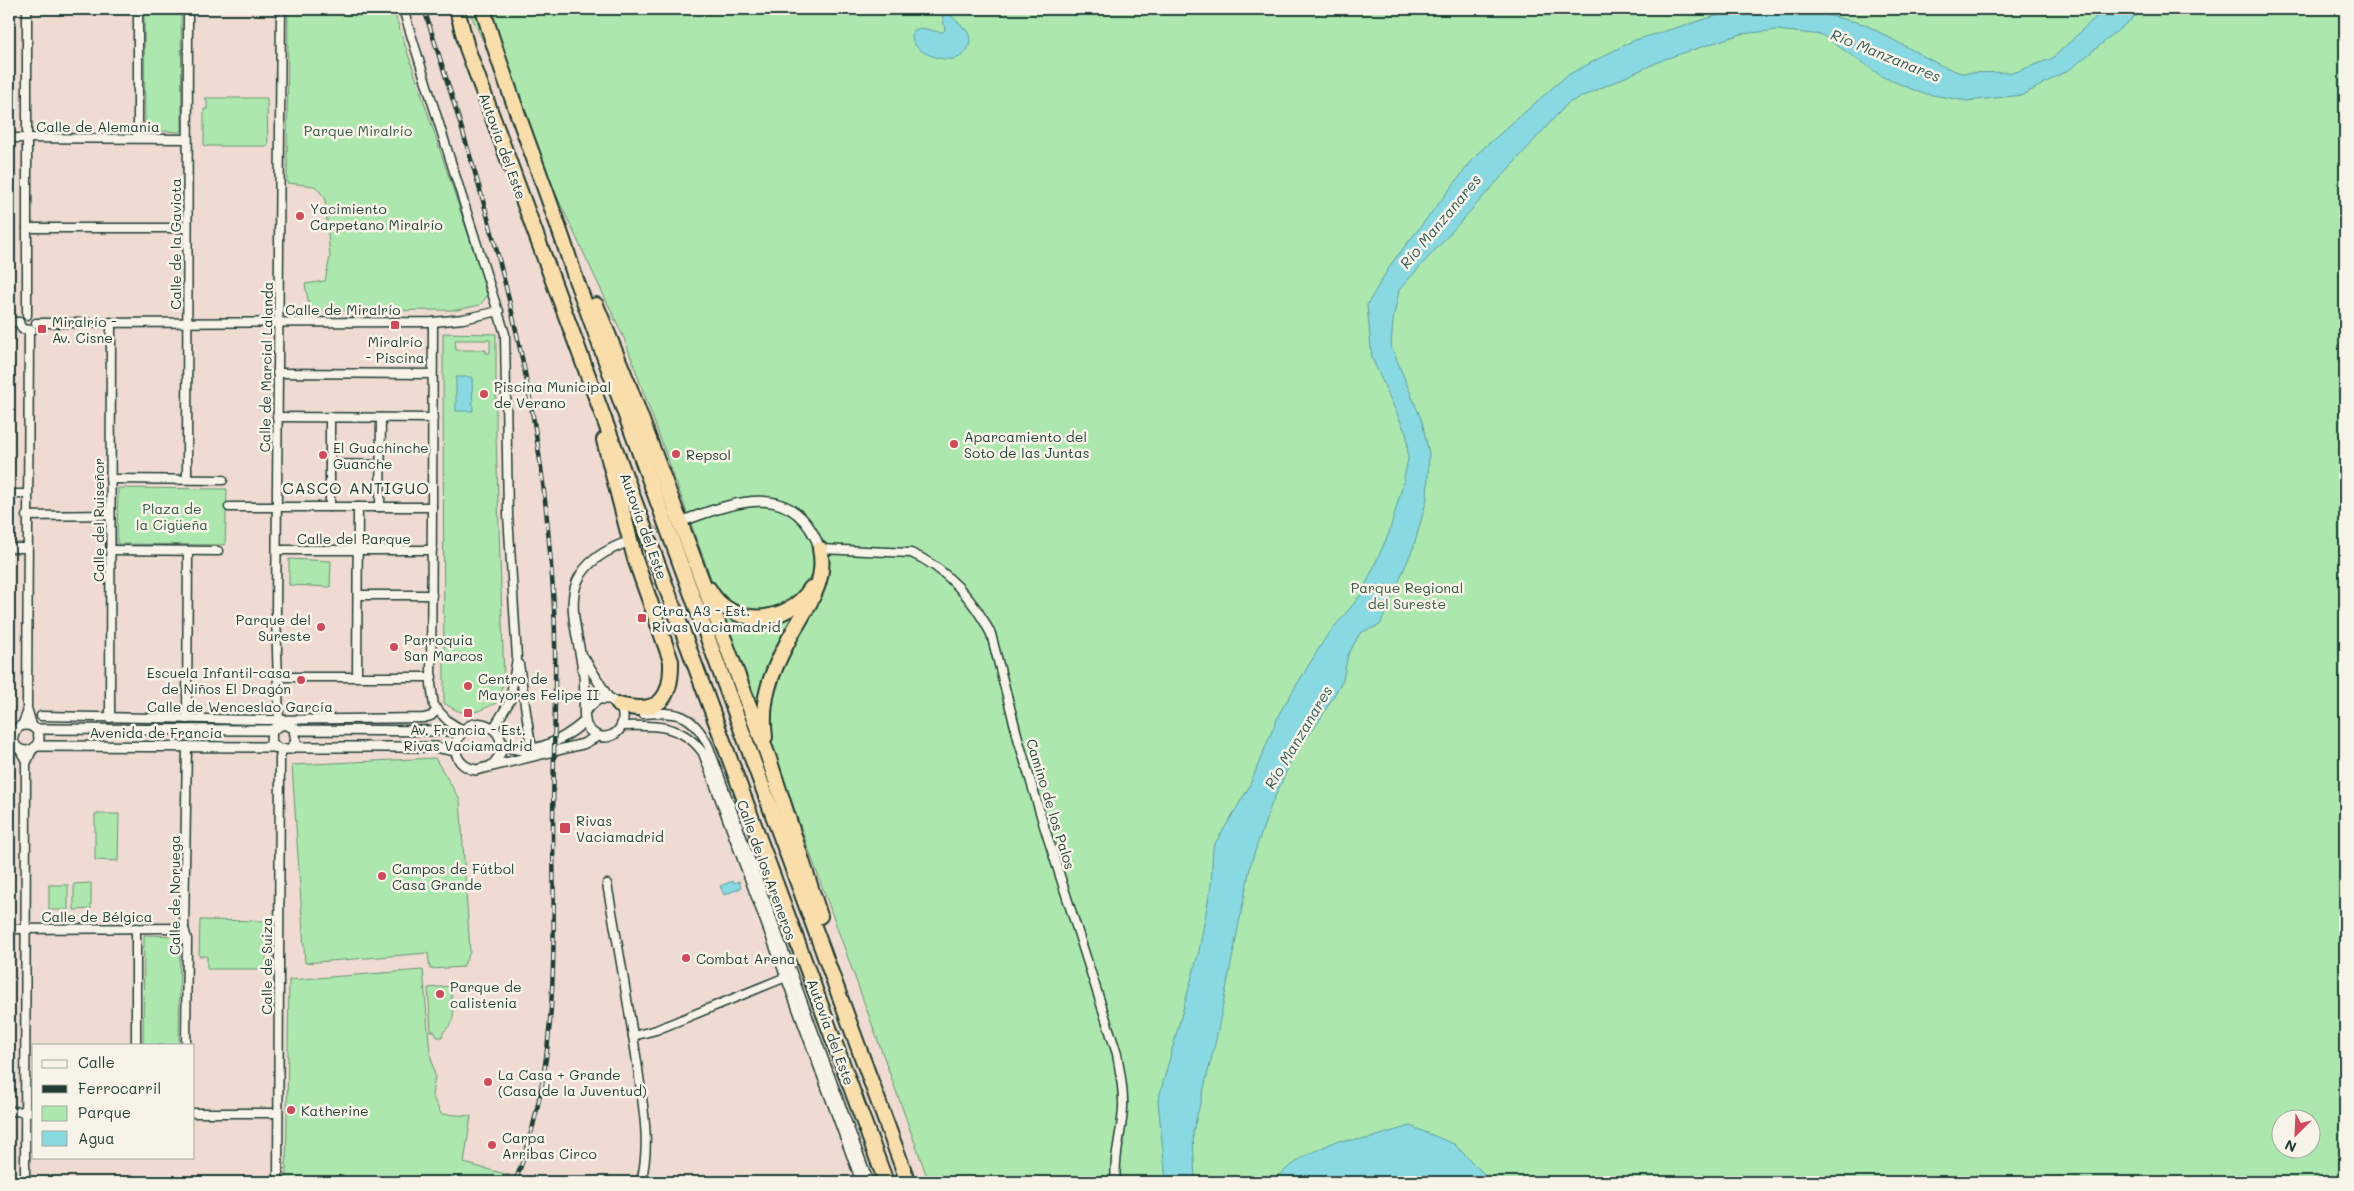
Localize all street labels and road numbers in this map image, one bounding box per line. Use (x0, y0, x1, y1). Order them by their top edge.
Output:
street label: Autovía del Este (475, 90, 531, 202)
street label: Calle de Alemania (36, 117, 160, 136)
street label: Calle de la Gaviota (166, 178, 185, 310)
street label: Calle de Marcial Lalanda (255, 281, 277, 453)
street label: Calle de Miralrío (285, 300, 401, 319)
street label: Calle del Ruiseñor (89, 458, 108, 582)
street label: Autovía del Este (616, 470, 672, 582)
street label: Calle del Parque (297, 529, 411, 548)
street label: Calle de Wenceslao García (147, 697, 333, 716)
street label: Avenida de Francia (89, 723, 223, 742)
street label: Camino de los Palos (1022, 736, 1080, 872)
street label: Calle de los Areneros (733, 797, 801, 943)
street label: Calle de Noruega (165, 835, 184, 955)
street label: Calle de Bélgica (41, 907, 153, 926)
street label: Calle de Suiza (257, 917, 276, 1015)
street label: Autovía del Este (803, 976, 859, 1088)

